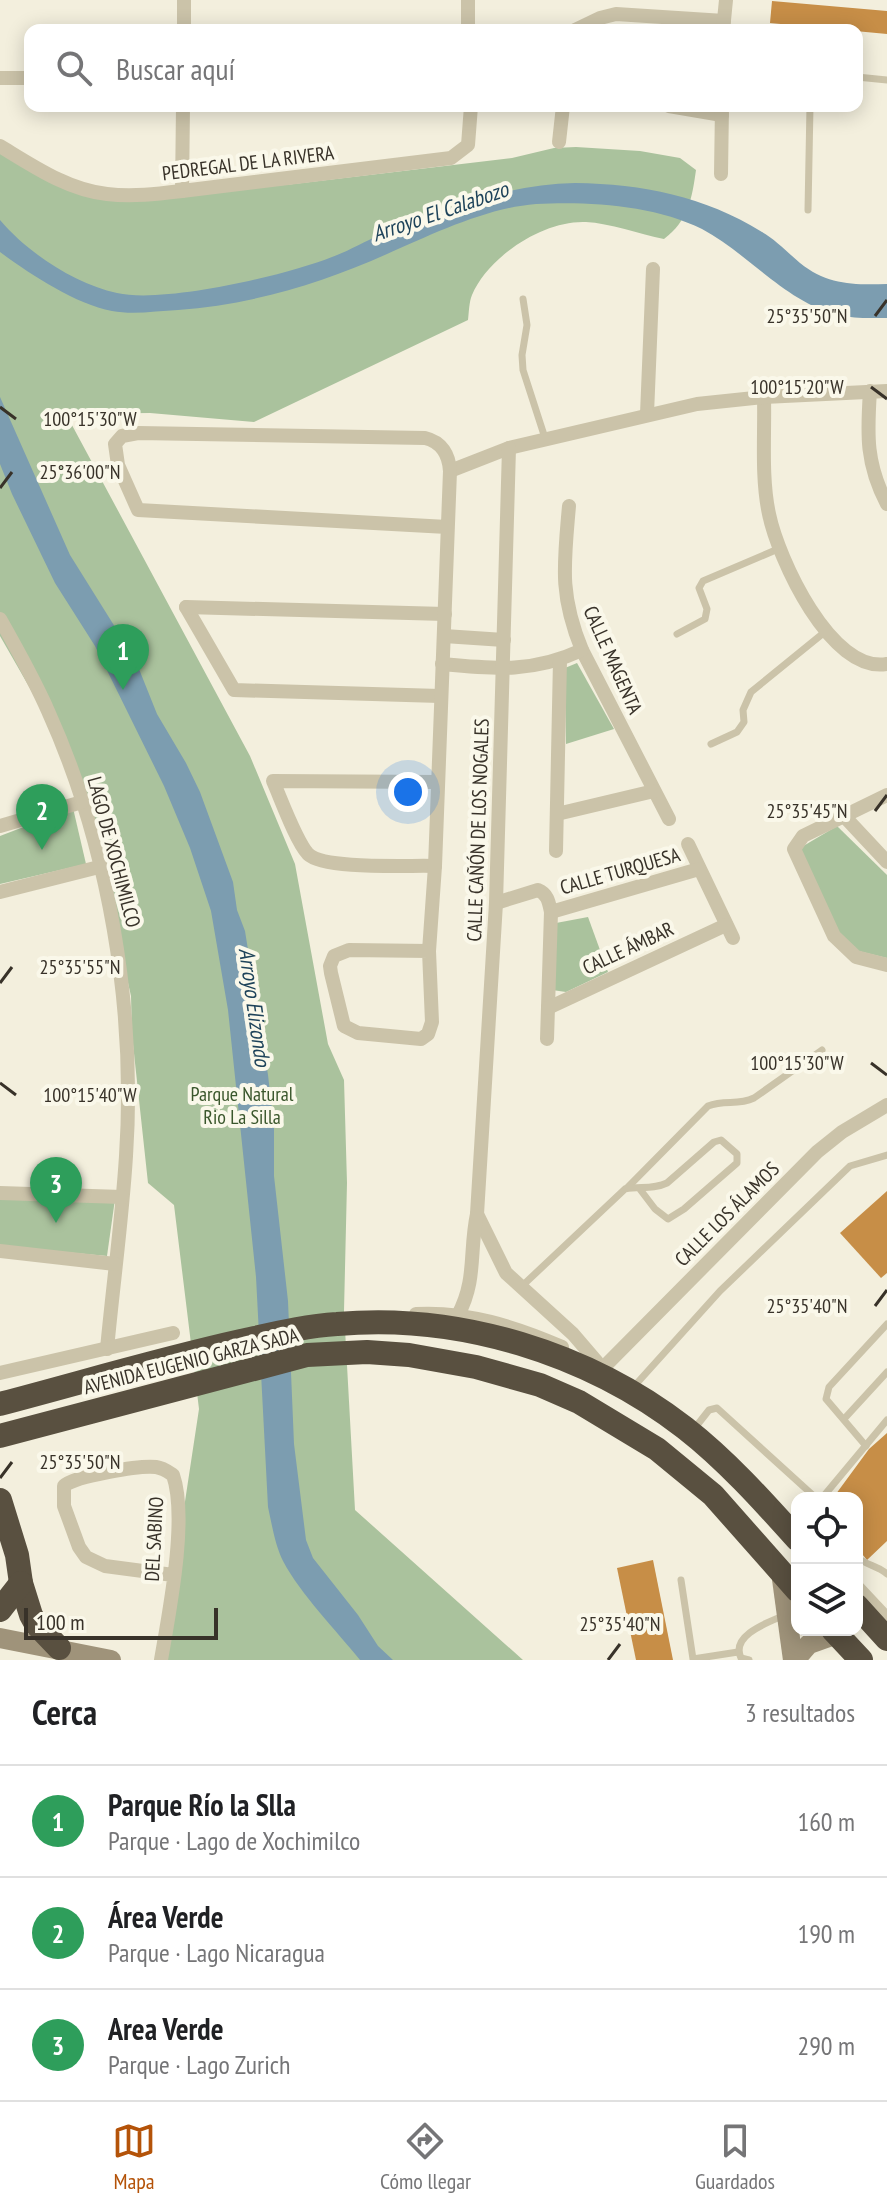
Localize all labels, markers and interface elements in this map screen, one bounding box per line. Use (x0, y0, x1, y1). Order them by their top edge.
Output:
search box (24, 24, 863, 112)
icon: search (52, 46, 96, 90)
text: Buscar aquí (116, 49, 235, 88)
street label: PEDREGAL DE LA RIVERA (161, 139, 336, 186)
water label: Arroyo El Calabozo (368, 174, 513, 247)
text: 25°35'50"N (767, 303, 847, 329)
text: 100°15'20"W (750, 374, 844, 400)
text: 100°15'30"W (43, 406, 137, 432)
text: 25°36'00"N (40, 459, 120, 485)
street label: CALLE MAGENTA (578, 602, 649, 719)
pin: 1 (97, 624, 149, 690)
street label: CALLE CAÑÓN DE LOS NOGALES (461, 718, 495, 942)
your location (388, 772, 428, 812)
street label: LAGO DE XOCHIMILCO (81, 774, 147, 930)
pin: 2 (16, 784, 68, 850)
text: 25°35'45"N (767, 798, 847, 824)
street label: CALLE TURQUESA (557, 841, 683, 901)
street label: CALLE ÁMBAR (578, 915, 678, 980)
water label: Arroyo Elizondo (233, 946, 277, 1070)
text: 25°35'55"N (40, 954, 120, 980)
text: 100°15'30"W (750, 1050, 844, 1076)
park label: Parque Natural Rio La Silla (191, 1081, 294, 1130)
text: 100°15'40"W (43, 1082, 137, 1108)
street label: CALLE LOS ÁLAMOS (669, 1156, 785, 1272)
pin: 3 (30, 1157, 82, 1223)
text: 25°35'40"N (767, 1293, 847, 1319)
street label: AVENIDA EUGENIO GARZA SADA (81, 1322, 302, 1400)
text: 25°35'50"N (40, 1449, 120, 1475)
map controls (791, 1492, 863, 1636)
button: locate (791, 1492, 863, 1564)
street label: DEL SABINO (139, 1496, 169, 1582)
button: layers (791, 1564, 863, 1636)
scale bar (24, 1604, 218, 1640)
text: 100 m (36, 1608, 85, 1636)
text: 25°35'40"N (580, 1611, 660, 1637)
text: Cerca (32, 1690, 97, 1734)
text: 3 resultados (745, 1696, 855, 1729)
text: Parque Río la Slla (108, 1785, 296, 1824)
text: 1 (52, 1805, 64, 1838)
text: 160 m (797, 1805, 855, 1838)
text: Parque · Lago de Xochimilco (108, 1824, 360, 1857)
text: Área Verde (108, 1897, 223, 1936)
text: 2 (52, 1917, 64, 1950)
text: 190 m (797, 1917, 855, 1950)
text: Parque · Lago Nicaragua (108, 1936, 325, 1969)
text: Area Verde (108, 2009, 223, 2048)
text: 3 (52, 2029, 64, 2062)
text: 290 m (797, 2029, 855, 2062)
text: Parque · Lago Zurich (108, 2048, 291, 2081)
tab: Mapa (112, 2119, 156, 2195)
tab: Cómo llegar (380, 2119, 471, 2195)
tab: Guardados (695, 2119, 775, 2195)

